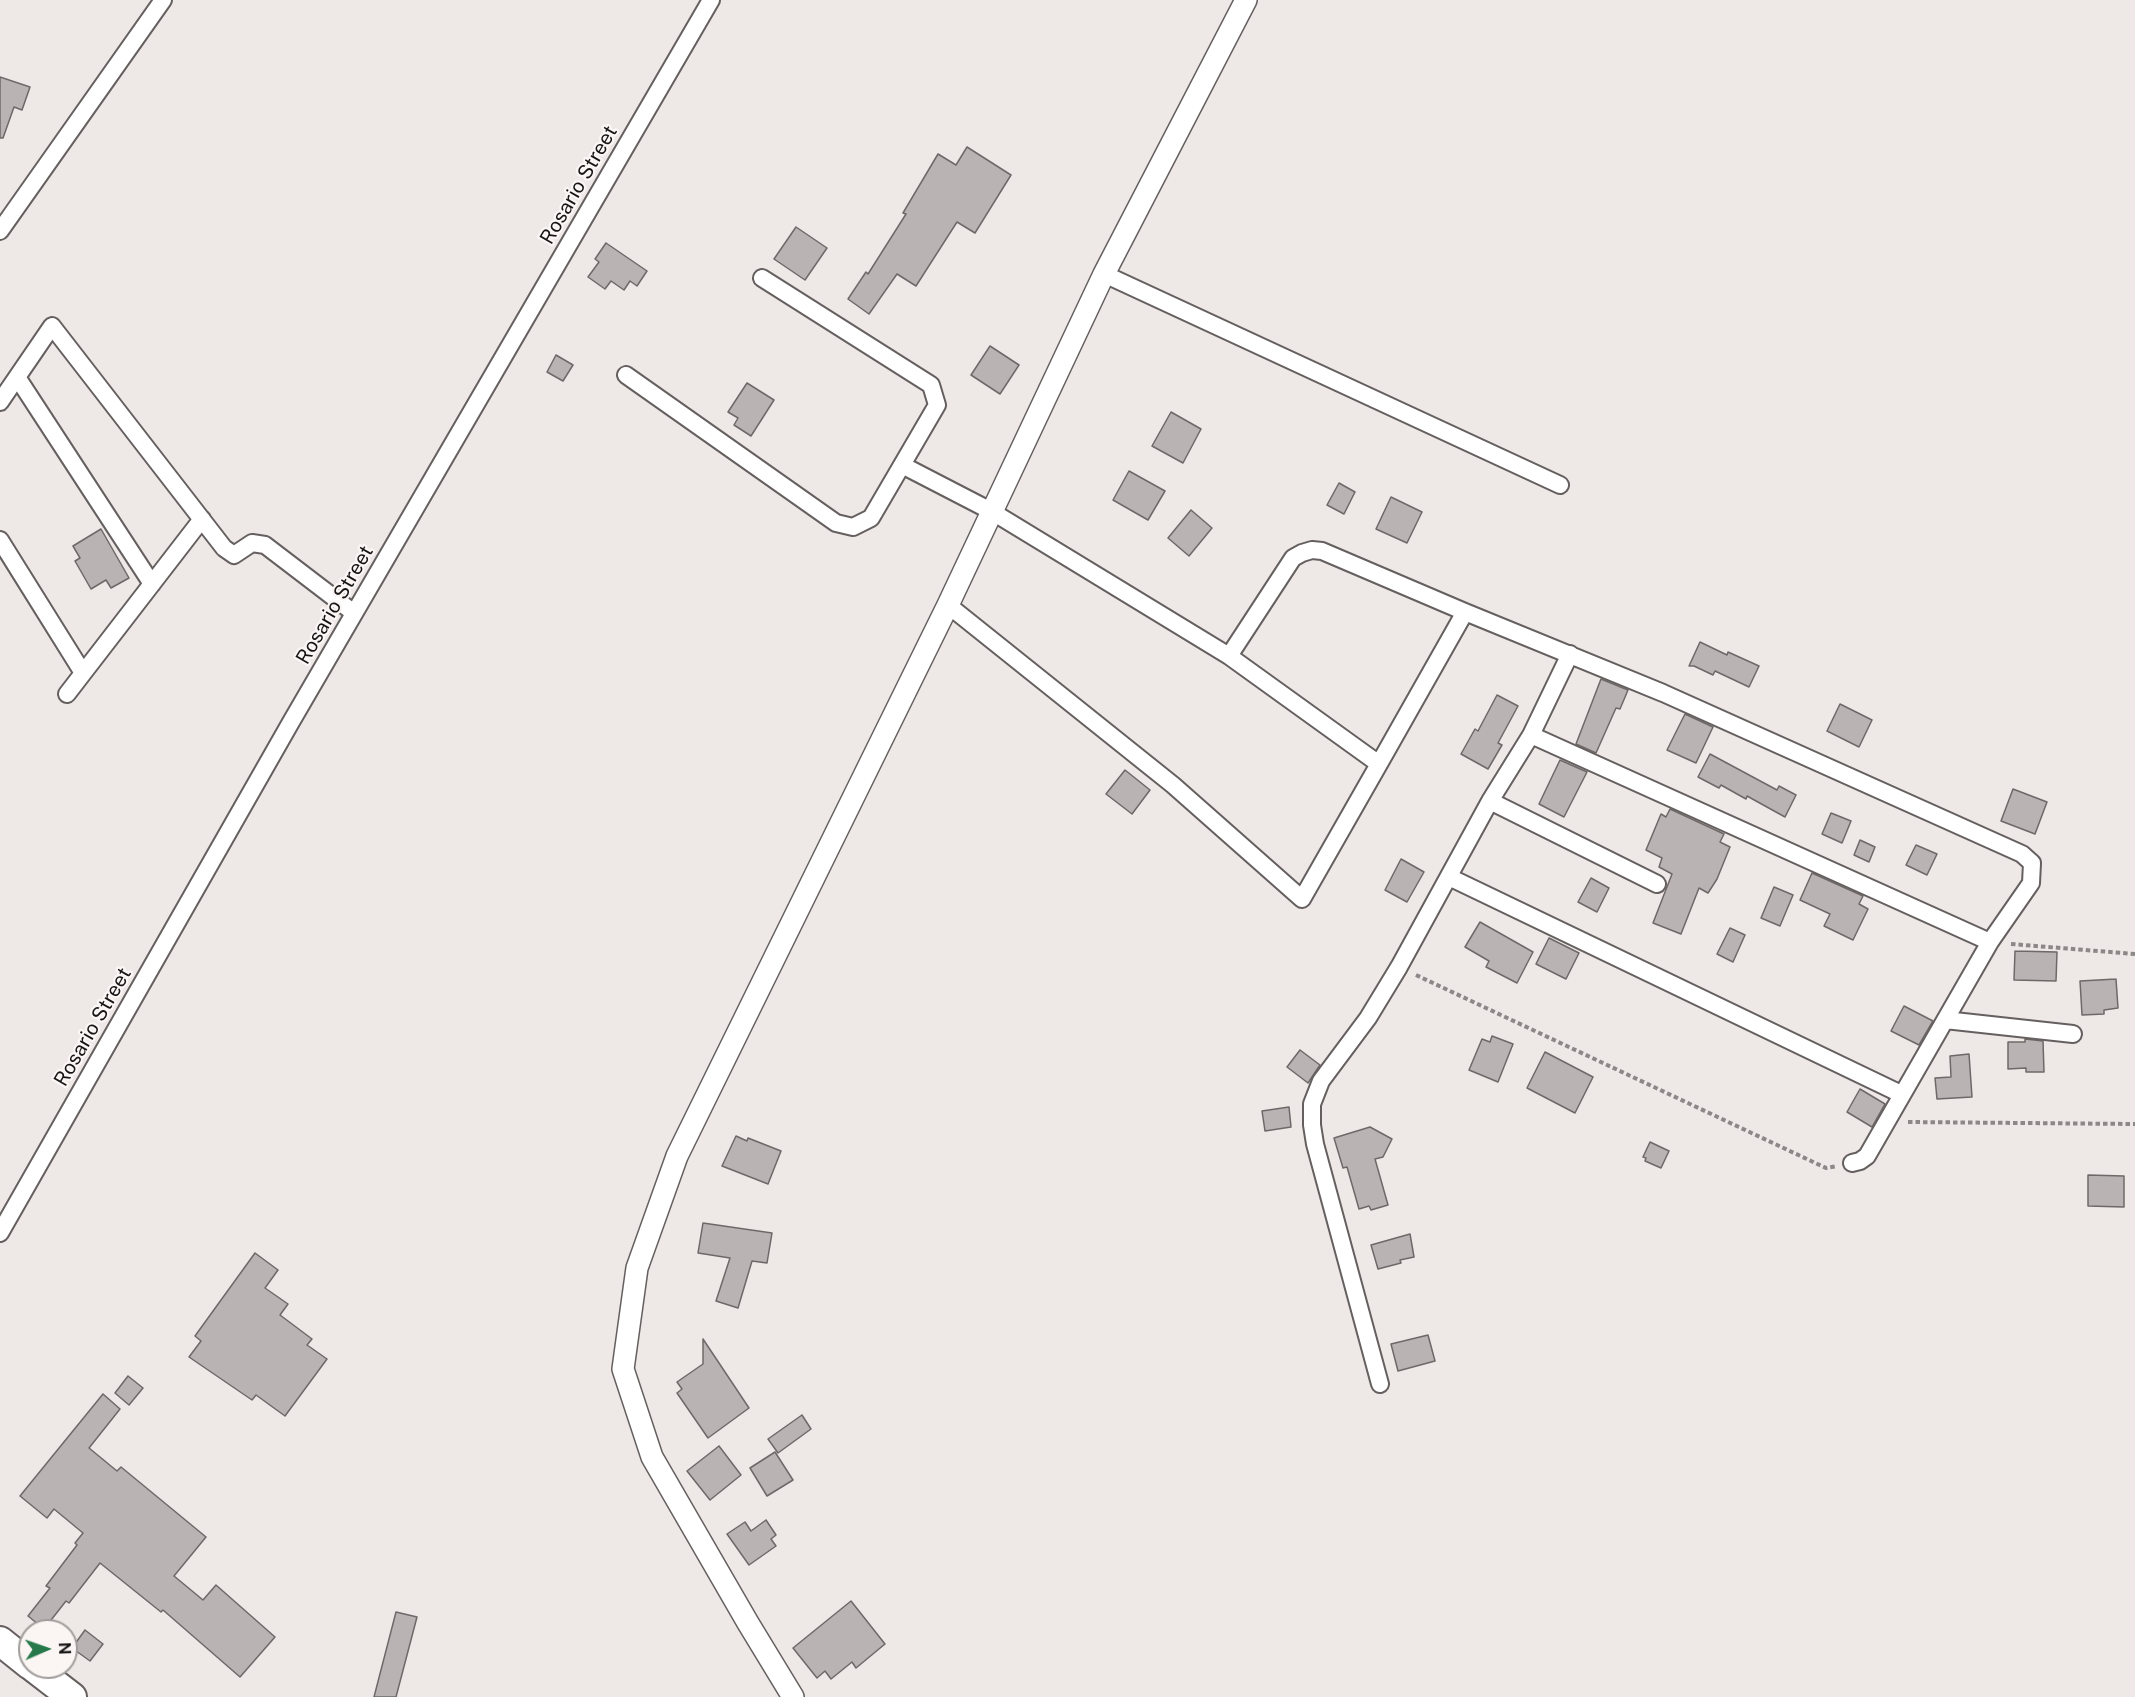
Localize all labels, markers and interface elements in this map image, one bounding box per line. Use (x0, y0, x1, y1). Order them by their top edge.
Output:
street label: Rosario Street (535, 121, 623, 249)
street label: Rosario Street (291, 541, 379, 669)
street label: Rosario Street (49, 963, 137, 1091)
north arrow (18, 1619, 78, 1679)
text: N (55, 1642, 74, 1655)

